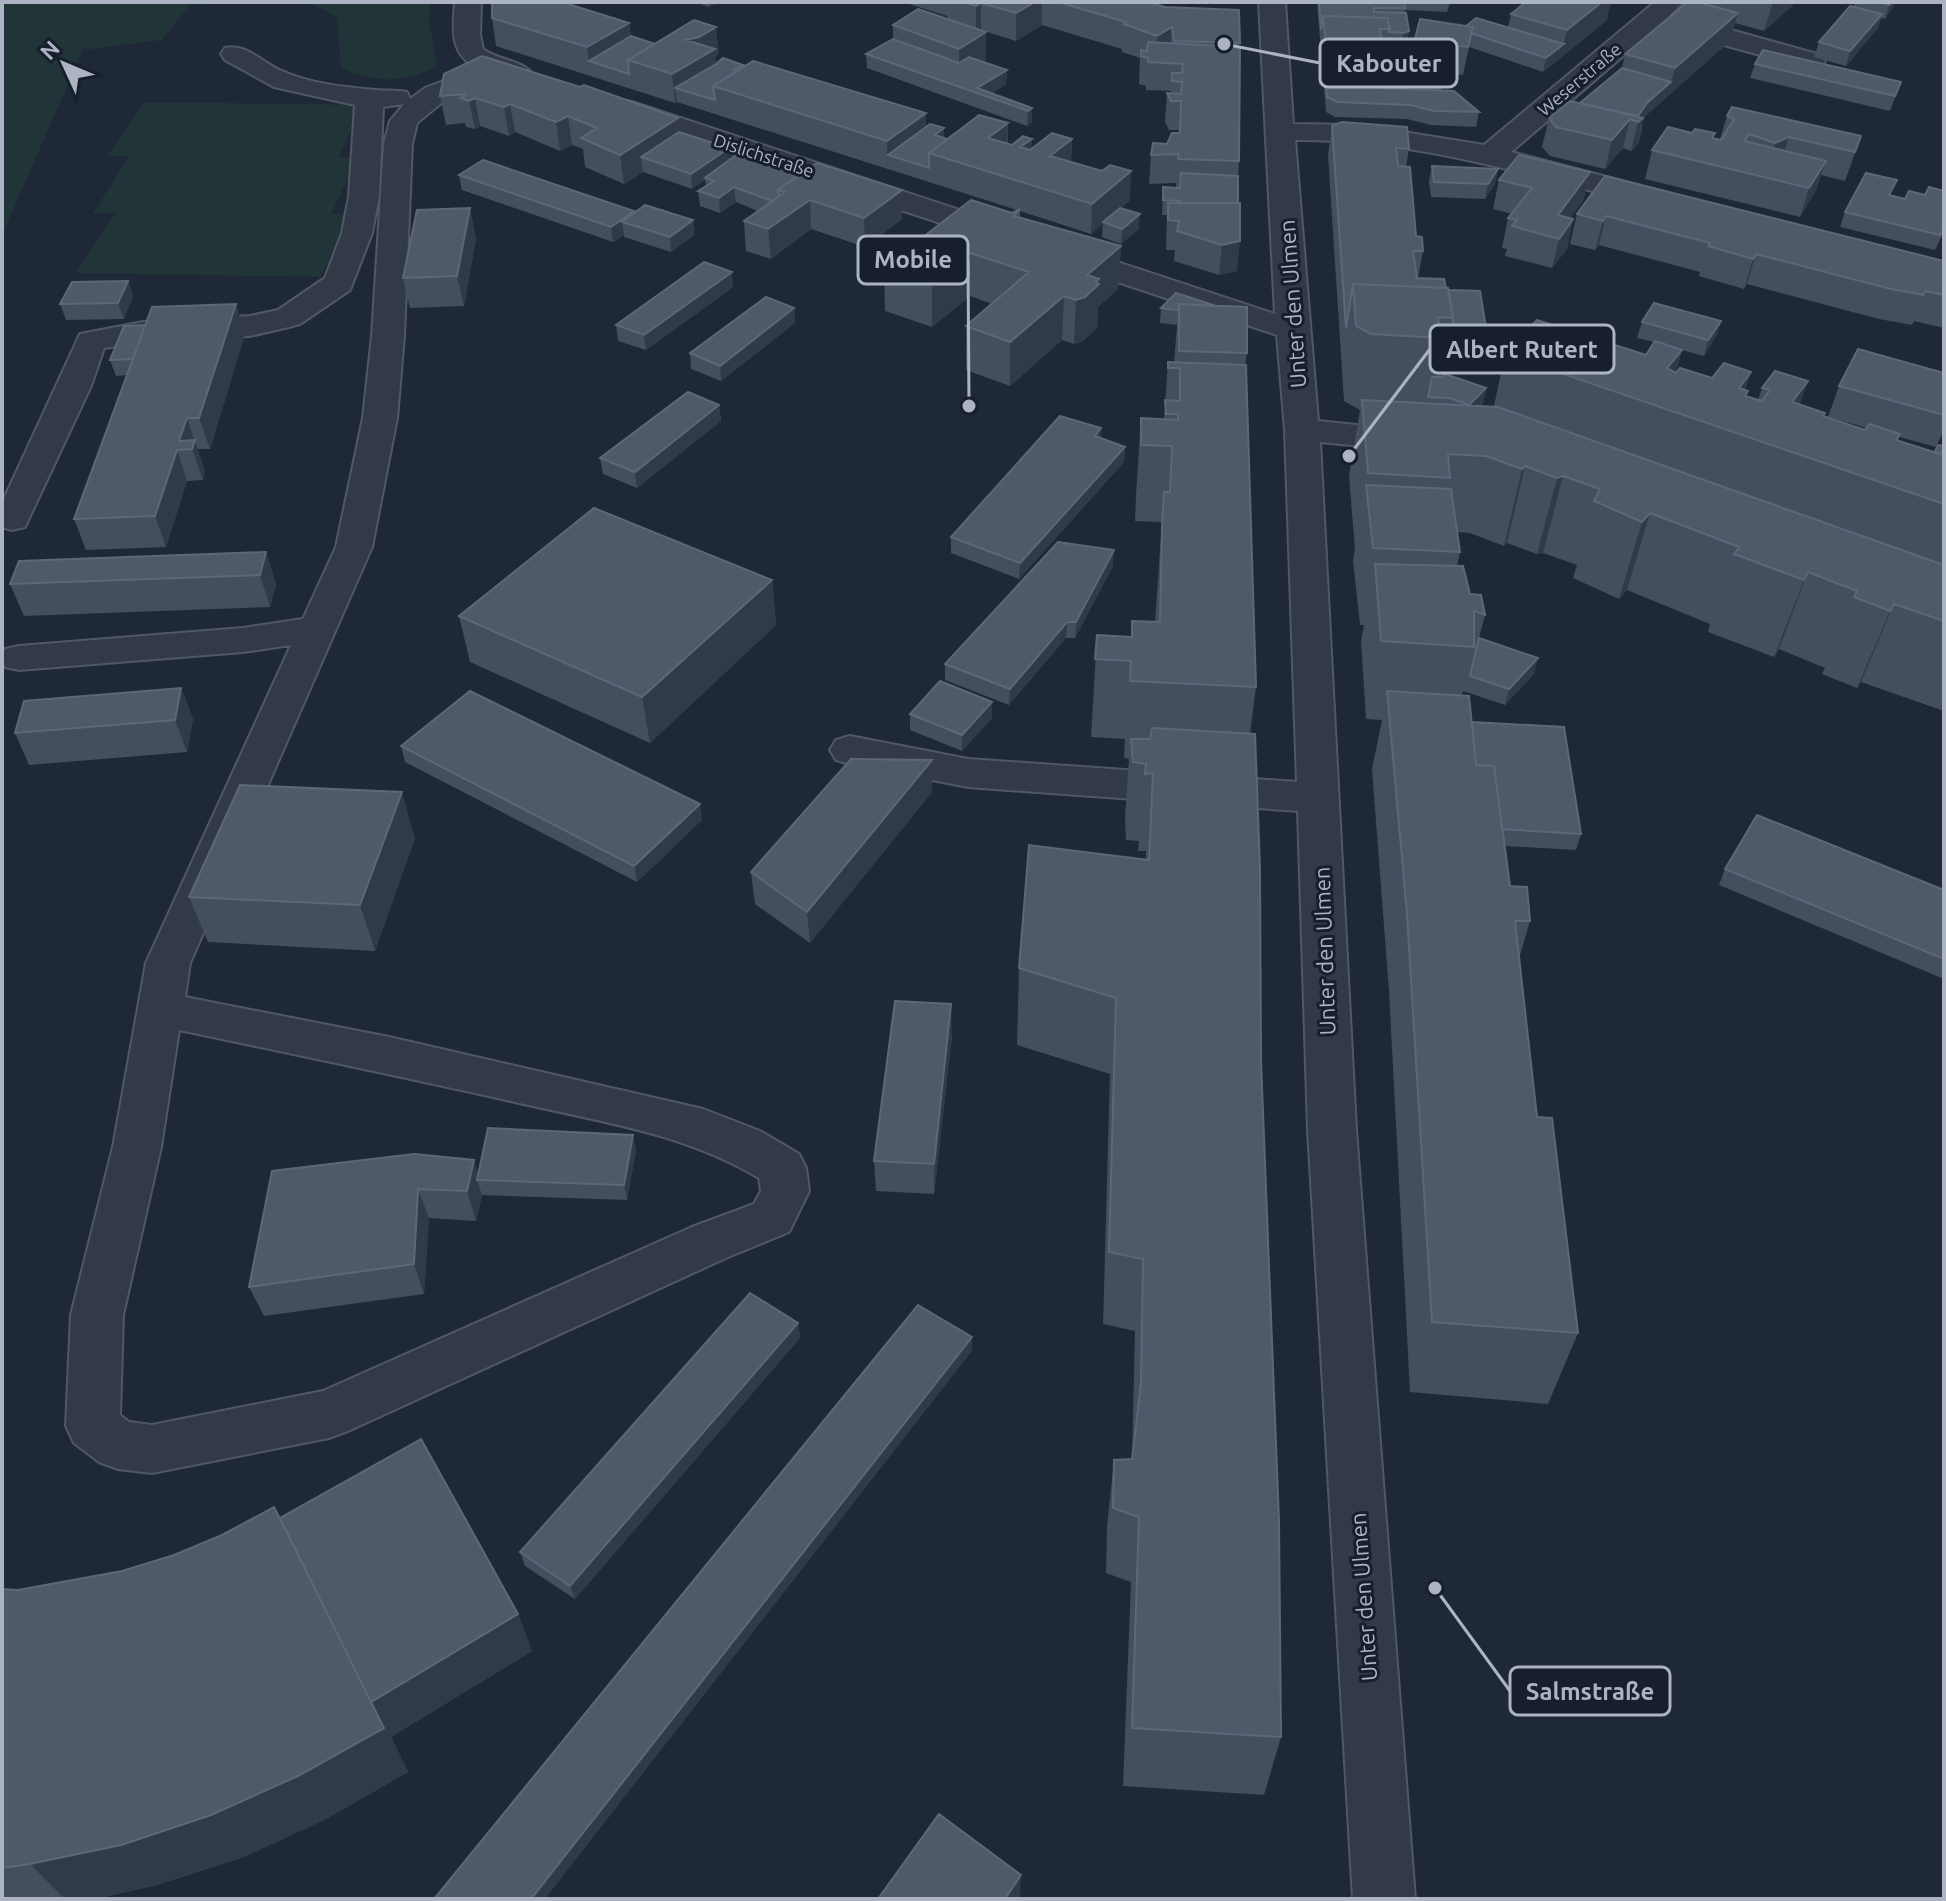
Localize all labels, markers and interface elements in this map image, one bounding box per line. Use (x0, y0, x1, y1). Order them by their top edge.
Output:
north arrow (24, 24, 104, 104)
text: N (35, 35, 64, 64)
street label: Weserstraße (1533, 38, 1625, 120)
callout: Kabouter (1320, 39, 1457, 87)
text: Kabouter (1336, 50, 1442, 77)
street label: Dislichstraße (711, 129, 817, 181)
street label: Unter den Ulmen (1274, 219, 1310, 389)
callout: Mobile (858, 236, 968, 284)
text: Mobile (874, 246, 952, 273)
callout: Albert Rutert (1430, 325, 1614, 373)
text: Albert Rutert (1446, 336, 1598, 363)
street label: Unter den Ulmen (1309, 866, 1339, 1036)
street label: Unter den Ulmen (1345, 1512, 1381, 1682)
callout: Salmstraße (1510, 1667, 1670, 1715)
text: Salmstraße (1526, 1678, 1654, 1705)

